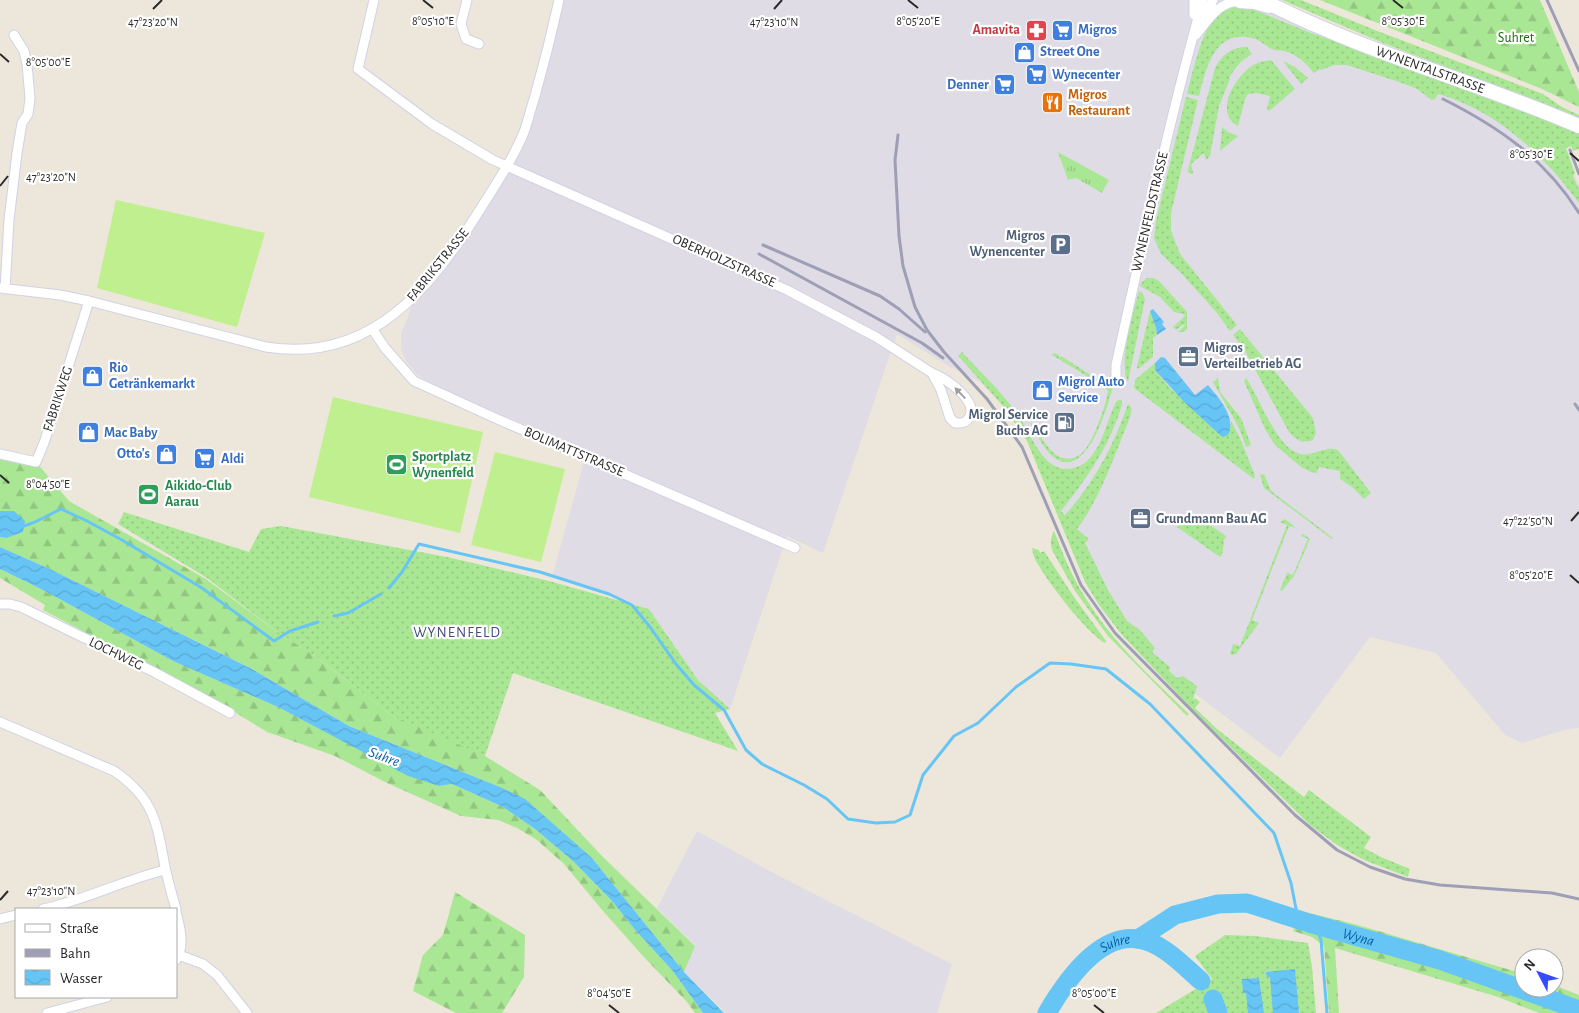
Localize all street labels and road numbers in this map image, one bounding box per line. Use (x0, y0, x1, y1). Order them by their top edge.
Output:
street label: WYNENTALSTRASSE (1374, 44, 1486, 96)
street label: WYNENFELDSTRASSE (1129, 150, 1171, 273)
street label: FABRIKSTRASSE (404, 226, 472, 304)
street label: OBERHOLZSTRASSE (670, 232, 778, 290)
street label: FABRIKWEG (41, 365, 75, 433)
street label: BOLIMATTSTRASSE (522, 425, 626, 479)
street label: LOCHWEG (87, 635, 145, 673)

